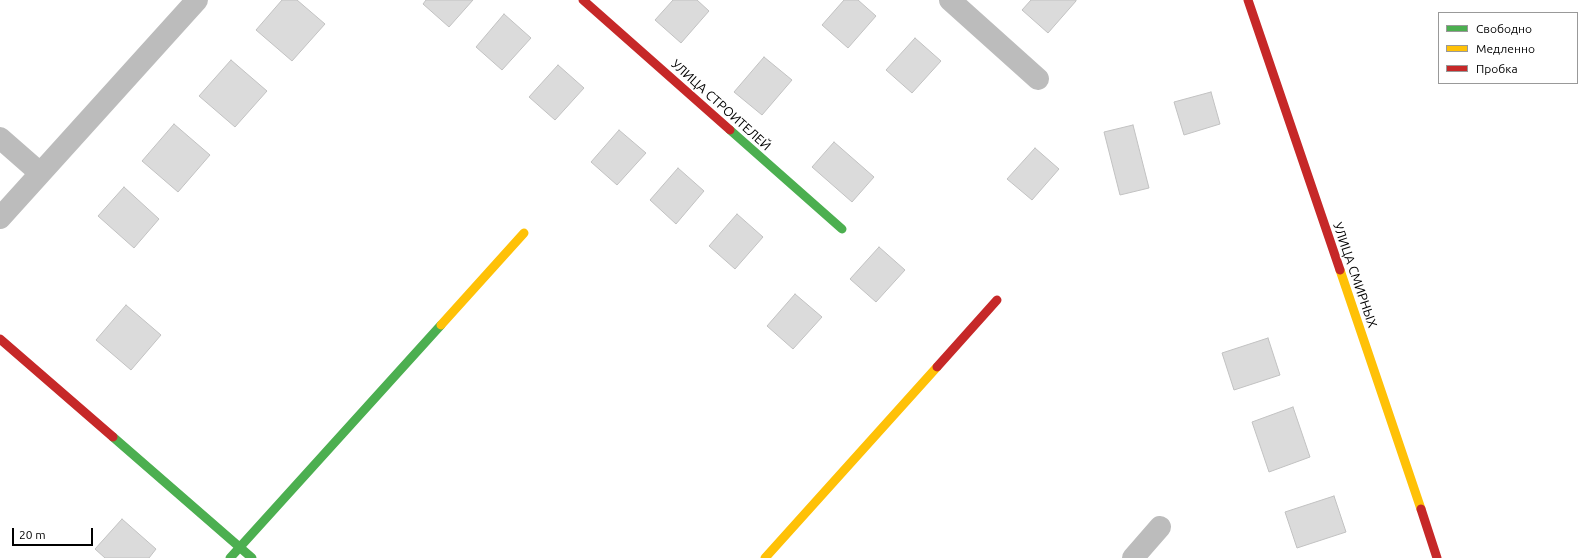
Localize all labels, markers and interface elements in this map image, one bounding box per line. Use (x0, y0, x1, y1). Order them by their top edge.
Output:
legend (1438, 12, 1578, 84)
text: Свободно (1476, 22, 1532, 35)
text: Медленно (1476, 42, 1535, 55)
street label: УЛИЦА СТРОИТЕЛЕЙ (668, 56, 774, 154)
text: Пробка (1476, 62, 1518, 75)
street label: УЛИЦА СМИРНЫХ (1330, 220, 1380, 330)
scale bar (14, 520, 95, 546)
text: 20 m (19, 528, 46, 541)

